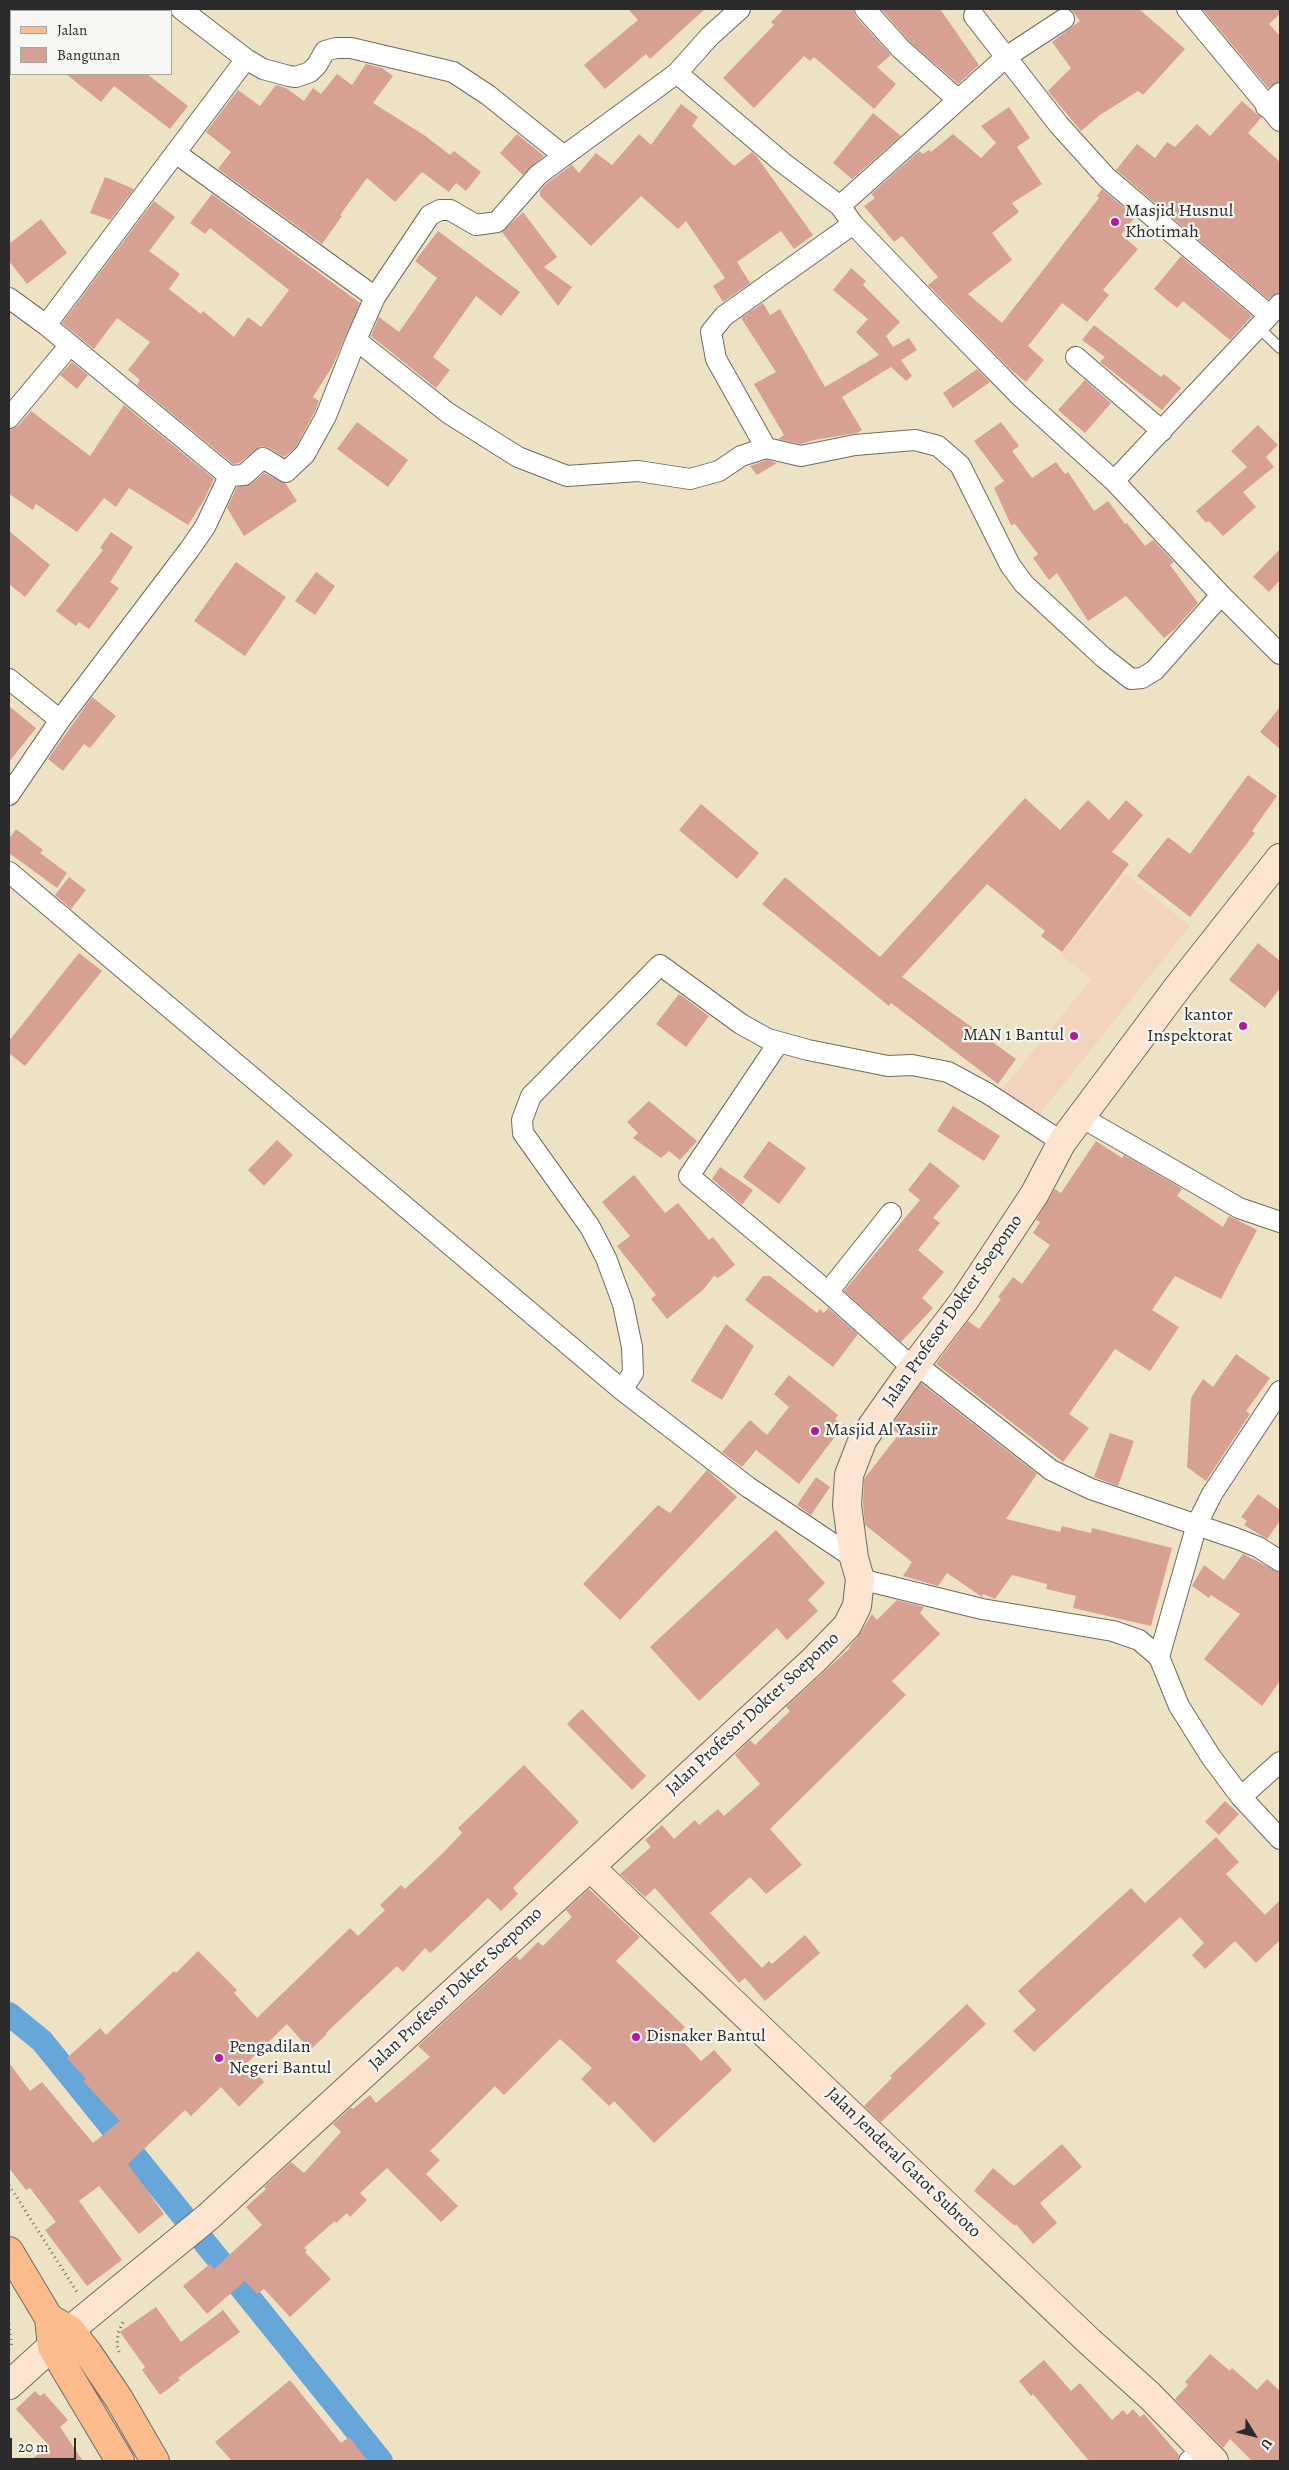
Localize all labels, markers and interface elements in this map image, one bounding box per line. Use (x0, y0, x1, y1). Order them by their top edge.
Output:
legend (10, 10, 172, 75)
text: Jalan (57, 20, 87, 40)
text: Bangunan (57, 45, 120, 65)
place label: Masjid Husnul Khotimah (1125, 201, 1233, 243)
marker: Masjid Husnul Khotimah (1109, 216, 1121, 228)
place label: kantor Inspektorat (1147, 1005, 1233, 1048)
marker: kantor Inspektorat (1237, 1020, 1249, 1032)
place label: MAN 1 Bantul (963, 1025, 1064, 1047)
marker: MAN 1 Bantul (1068, 1030, 1080, 1042)
street label: Jalan Profesor Dokter Soepomo (878, 1211, 1028, 1411)
place label: Masjid Al Yasiir (825, 1420, 938, 1442)
marker: Masjid Al Yasiir (809, 1425, 821, 1437)
street label: Jalan Profesor Dokter Soepomo (662, 1628, 844, 1800)
street label: Jalan Profesor Dokter Soepomo (365, 1903, 547, 2075)
place label: Disnaker Bantul (646, 2026, 765, 2048)
marker: Disnaker Bantul (630, 2031, 642, 2043)
place label: Pengadilan Negeri Bantul (229, 2037, 331, 2080)
marker: Pengadilan Negeri Bantul (213, 2052, 225, 2064)
street label: Jalan Jenderal Gatot Subroto (821, 2083, 985, 2243)
north arrow (1229, 2410, 1279, 2460)
scale bar (12, 2428, 79, 2460)
text: U (1256, 2435, 1277, 2453)
text: 20 m (18, 2437, 49, 2457)

